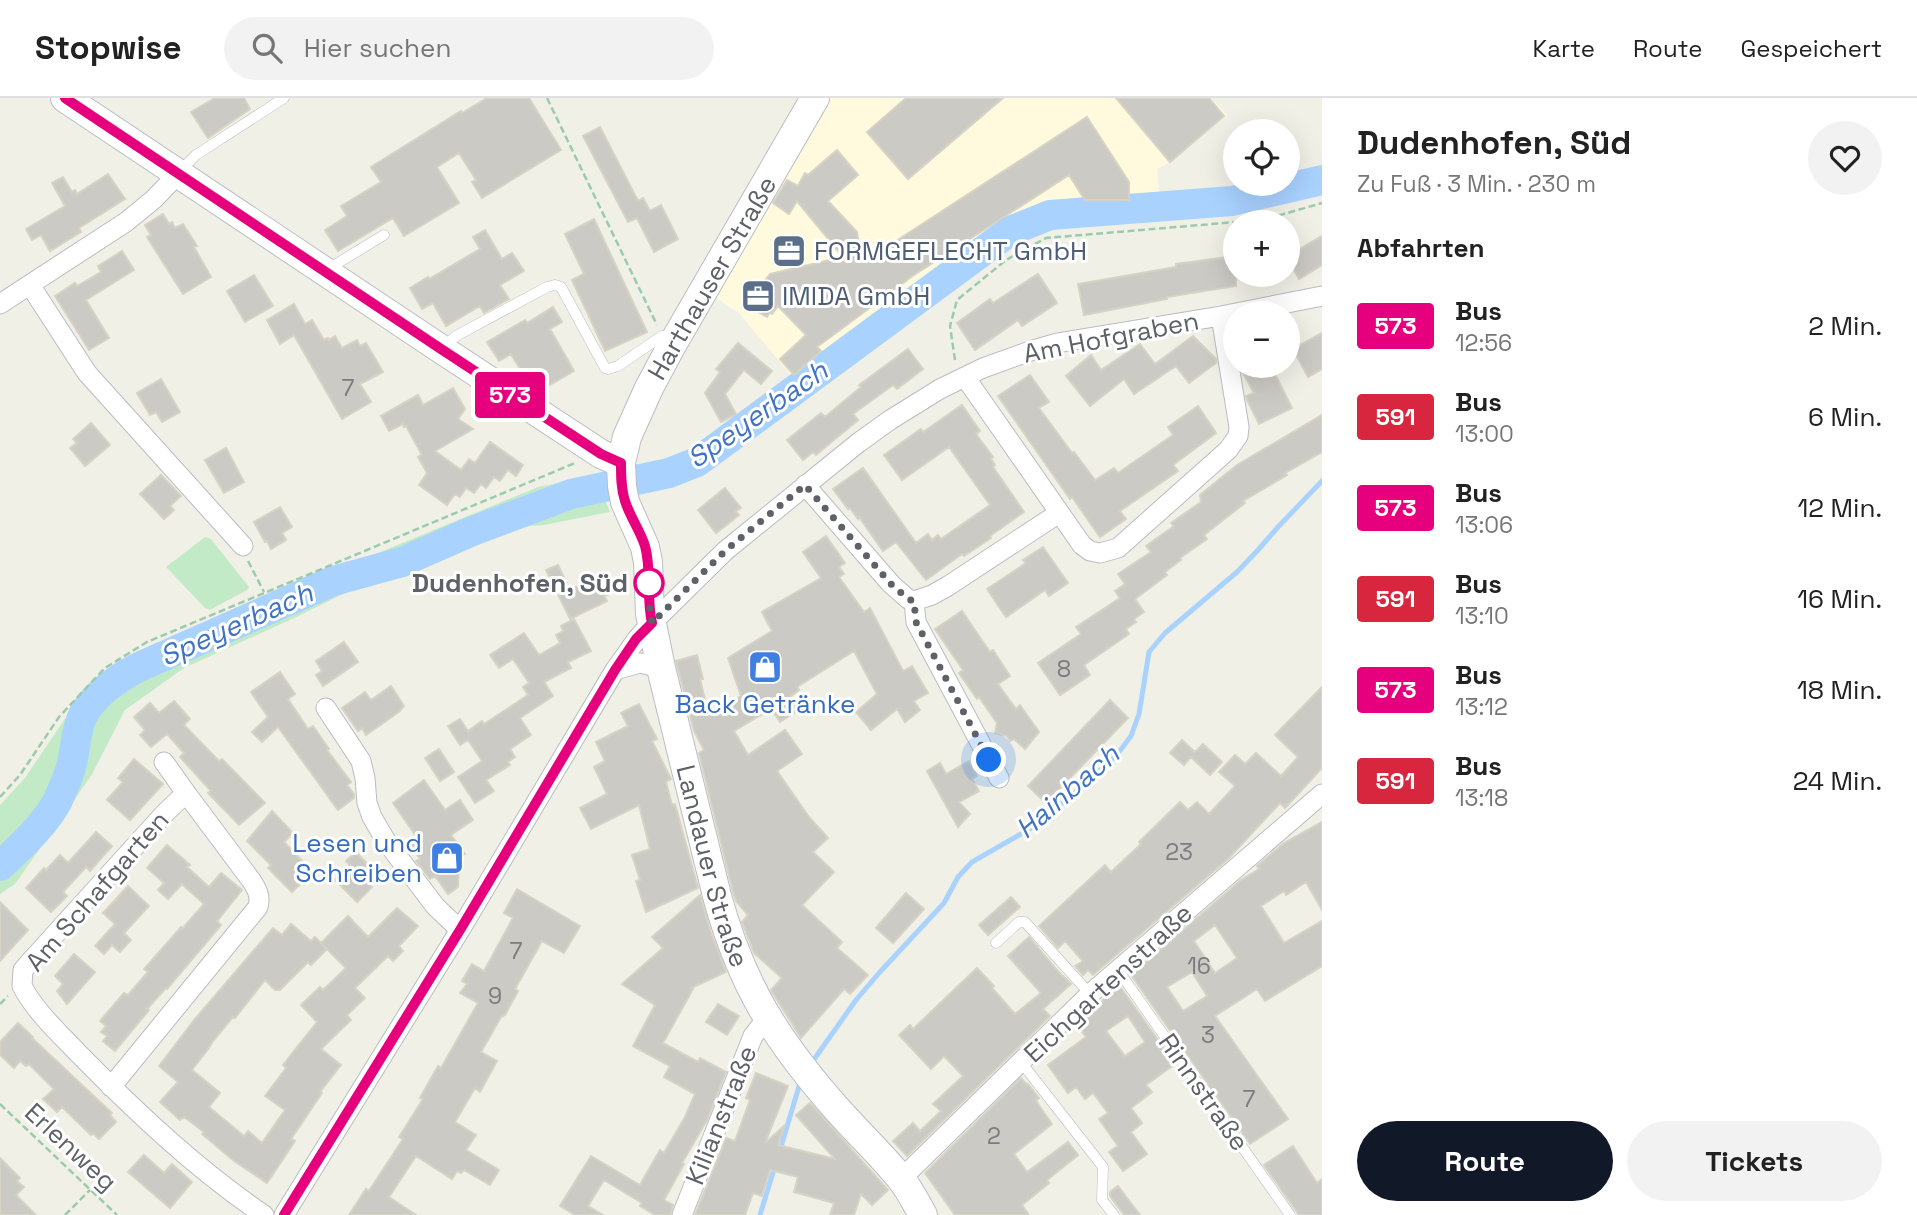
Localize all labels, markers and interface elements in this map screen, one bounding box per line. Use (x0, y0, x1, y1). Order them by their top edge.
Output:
search box (224, 17, 714, 80)
text: Stopwise (35, 27, 182, 69)
icon: search (248, 29, 286, 67)
text: Hier suchen (304, 31, 451, 65)
text: Karte (1533, 33, 1595, 64)
text: Route (1633, 33, 1702, 64)
text: Gespeichert (1740, 33, 1882, 64)
map controls (1223, 119, 1300, 378)
button: locate (1223, 119, 1300, 196)
button: heart (1808, 121, 1882, 195)
text: Dudenhofen, Süd (1357, 122, 1631, 164)
text: Zu Fuß · 3 Min. · 230 m (1357, 169, 1596, 199)
street label: Harthauser Straße (640, 170, 784, 386)
button: + (1223, 210, 1300, 287)
text: Abfahrten (1357, 231, 1485, 265)
office icon: FORMGEFLECHT GmbH (770, 232, 808, 270)
place label: FORMGEFLECHT GmbH (814, 234, 1087, 268)
office icon: IMIDA GmbH (739, 277, 777, 315)
place label: IMIDA GmbH (782, 279, 930, 313)
text: Bus (1455, 294, 1502, 328)
button: − (1223, 301, 1300, 378)
street label: Am Hofgraben (1020, 303, 1202, 371)
text: 2 Min. (1808, 309, 1882, 343)
text: 573 (1375, 310, 1417, 341)
text: 12:56 (1455, 328, 1512, 358)
water label: Speyerbach (680, 352, 835, 476)
line badge: 573 (470, 372, 550, 418)
house number: 7 (342, 373, 355, 403)
text: 573 (489, 379, 531, 410)
text: Bus (1455, 385, 1502, 419)
text: 6 Min. (1808, 400, 1882, 434)
text: 591 (1375, 401, 1416, 432)
text: 13:00 (1455, 419, 1514, 449)
text: Bus (1455, 476, 1502, 510)
text: 12 Min. (1797, 491, 1882, 525)
text: 573 (1375, 492, 1417, 523)
text: 13:06 (1455, 510, 1513, 540)
place label: Dudenhofen, Süd (412, 566, 628, 600)
text: Bus (1455, 567, 1502, 601)
marker: Dudenhofen, Süd (634, 568, 664, 598)
water label: Speyerbach (154, 574, 319, 674)
text: 16 Min. (1797, 582, 1882, 616)
text: 591 (1375, 583, 1416, 614)
text: 13:10 (1455, 601, 1509, 631)
shop icon: Back Getränke (746, 648, 784, 686)
house number: 8 (1057, 654, 1071, 684)
text: Bus (1455, 658, 1502, 692)
text: 18 Min. (1797, 673, 1882, 707)
text: 573 (1375, 674, 1417, 705)
place label: Back Getränke (675, 687, 855, 721)
text: 13:12 (1455, 692, 1508, 722)
water label: Hainbach (1008, 735, 1127, 846)
your location (971, 742, 1006, 777)
text: Bus (1455, 749, 1502, 783)
street label: Landauer Straße (668, 761, 757, 972)
text: 24 Min. (1793, 764, 1882, 798)
text: 591 (1375, 765, 1416, 796)
text: 13:18 (1455, 783, 1508, 813)
street label: Am Schafgarten (18, 804, 176, 978)
place label: Lesen und Schreiben (292, 826, 422, 890)
house number: 23 (1165, 837, 1193, 867)
shop icon: Lesen und Schreiben (428, 839, 466, 877)
street label: Eichgartenstraße (1017, 896, 1199, 1070)
house number: 7 (510, 936, 523, 966)
house number: 16 (1187, 951, 1211, 981)
house number: 9 (488, 981, 502, 1011)
house number: 3 (1201, 1020, 1215, 1050)
street label: Rinnstraße (1151, 1027, 1257, 1157)
street label: Kilianstraße (678, 1040, 764, 1190)
house number: 7 (1243, 1084, 1256, 1114)
street label: Erlenweg (17, 1095, 125, 1199)
house number: 2 (987, 1121, 1001, 1151)
button: Route (1357, 1121, 1613, 1201)
button: Tickets (1627, 1121, 1882, 1201)

